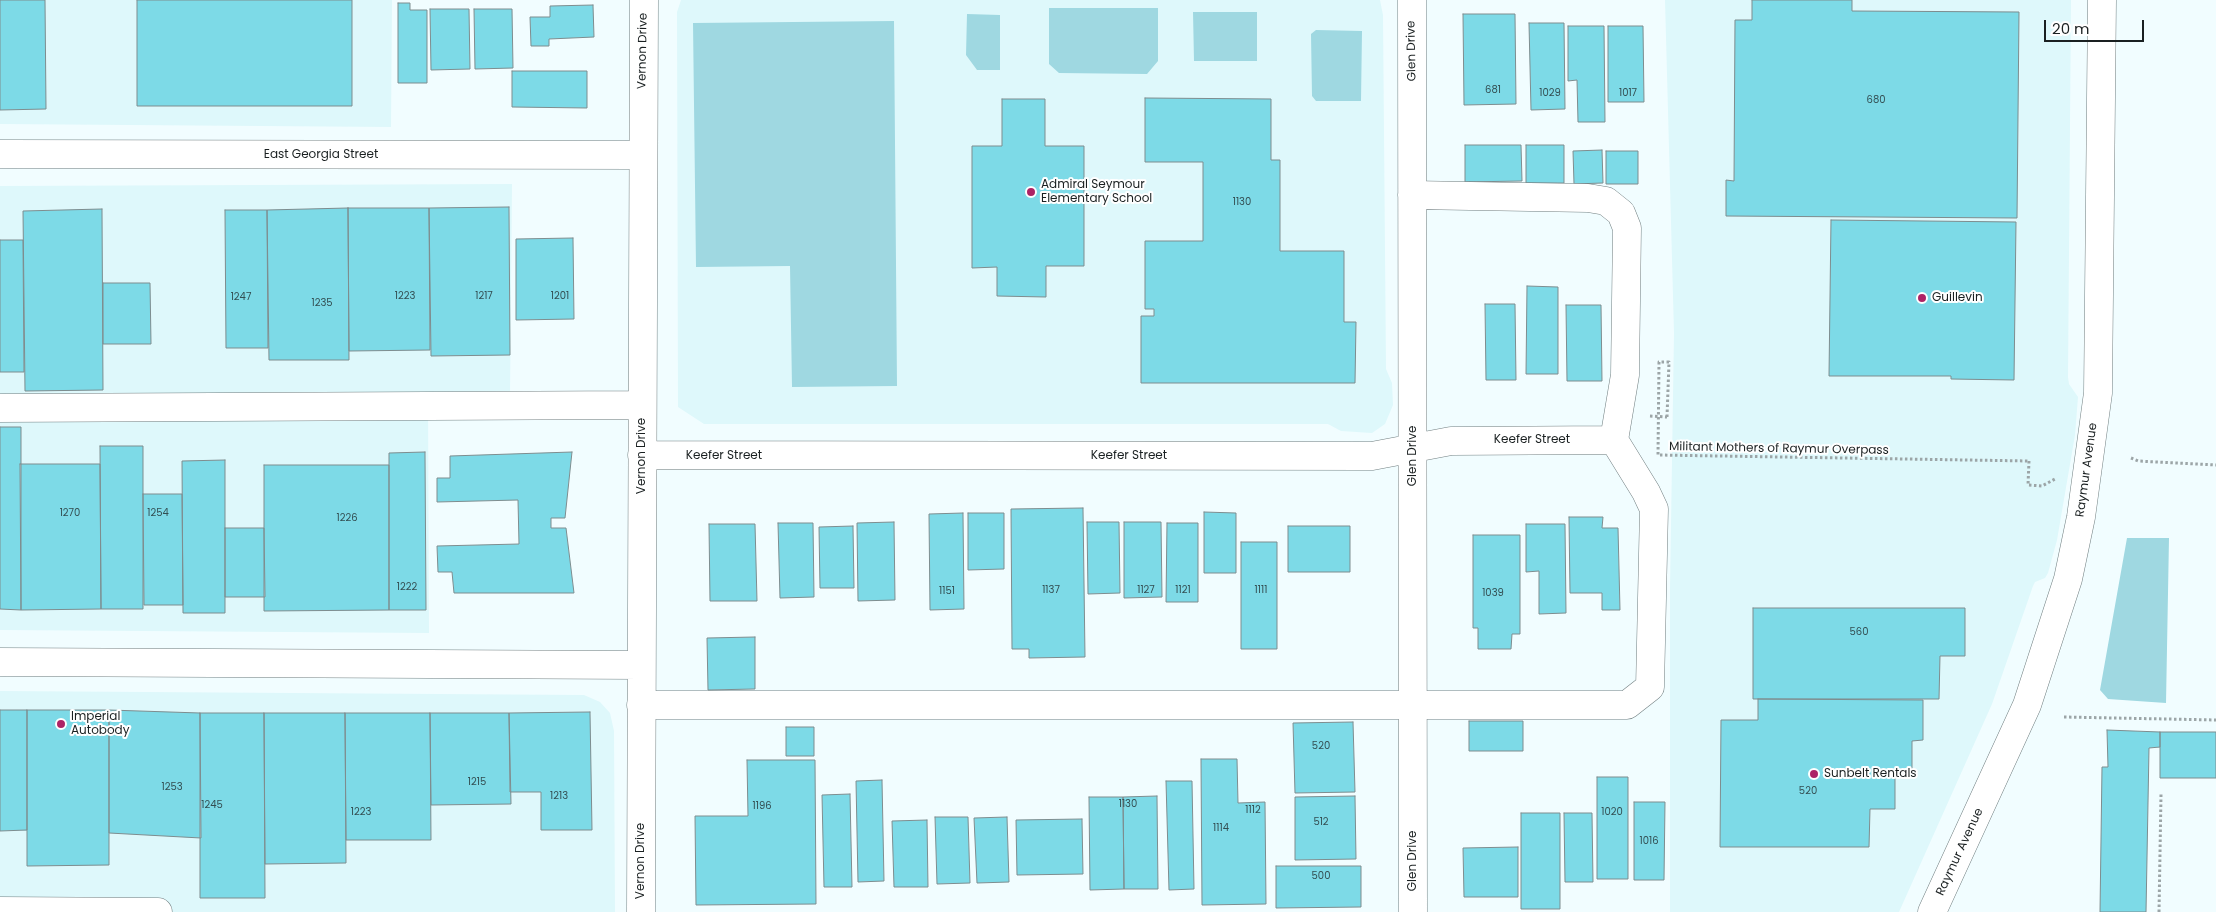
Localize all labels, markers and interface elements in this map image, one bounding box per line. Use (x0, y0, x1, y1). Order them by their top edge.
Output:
scale bar (2046, 10, 2146, 42)
street label: Vernon Drive (635, 13, 651, 89)
text: 20 m (2052, 18, 2090, 39)
street label: Glen Drive (1404, 21, 1420, 81)
house number: 681 (1485, 84, 1501, 96)
house number: 1029 (1539, 87, 1561, 99)
house number: 1017 (1619, 87, 1637, 99)
house number: 680 (1867, 94, 1885, 106)
street label: East Georgia Street (264, 148, 378, 162)
place label: Admiral Seymour Elementary School (1041, 178, 1152, 206)
marker: Admiral Seymour Elementary School (1025, 186, 1037, 198)
house number: 1130 (1233, 196, 1251, 208)
house number: 1223 (395, 290, 415, 302)
house number: 1217 (475, 290, 493, 302)
house number: 1201 (551, 290, 569, 302)
house number: 1247 (231, 291, 251, 303)
place label: Guillevin (1932, 291, 1983, 305)
marker: Guillevin (1916, 292, 1928, 304)
house number: 1235 (311, 297, 333, 309)
street label: Vernon Drive (635, 418, 649, 494)
street label: Raymur Avenue (2073, 422, 2101, 518)
street label: Glen Drive (1406, 426, 1420, 486)
street label: Keefer Street (1494, 433, 1570, 447)
street label: Militant Mothers of Raymur Overpass (1669, 440, 1889, 458)
street label: Keefer Street (686, 449, 762, 463)
street label: Keefer Street (1091, 449, 1167, 463)
house number: 1270 (60, 507, 80, 519)
house number: 1254 (147, 507, 169, 519)
house number: 1226 (336, 512, 358, 524)
house number: 1222 (397, 581, 417, 593)
house number: 1137 (1042, 584, 1060, 596)
house number: 1127 (1137, 584, 1155, 596)
house number: 1121 (1175, 584, 1191, 596)
house number: 1111 (1255, 584, 1267, 596)
house number: 1151 (939, 585, 955, 597)
house number: 1039 (1482, 587, 1504, 599)
house number: 560 (1850, 626, 1868, 638)
place label: Imperial Autobody (71, 710, 129, 738)
marker: Imperial Autobody (55, 718, 67, 730)
house number: 520 (1312, 740, 1330, 752)
place label: Sunbelt Rentals (1824, 767, 1917, 781)
marker: Sunbelt Rentals (1808, 768, 1820, 780)
house number: 1215 (468, 776, 486, 788)
house number: 1253 (161, 781, 183, 793)
house number: 520 (1799, 785, 1817, 797)
house number: 1213 (550, 790, 568, 802)
house number: 1130 (1119, 798, 1137, 810)
house number: 1245 (201, 799, 223, 811)
house number: 1196 (752, 800, 772, 812)
house number: 1112 (1245, 804, 1261, 816)
house number: 1223 (351, 806, 371, 818)
house number: 1020 (1601, 806, 1623, 818)
street label: Raymur Avenue (1933, 806, 1987, 898)
house number: 512 (1313, 816, 1329, 828)
house number: 1114 (1213, 822, 1229, 834)
street label: Vernon Drive (634, 823, 648, 899)
street label: Glen Drive (1406, 831, 1420, 891)
house number: 1016 (1639, 835, 1659, 847)
house number: 500 (1312, 870, 1330, 882)

